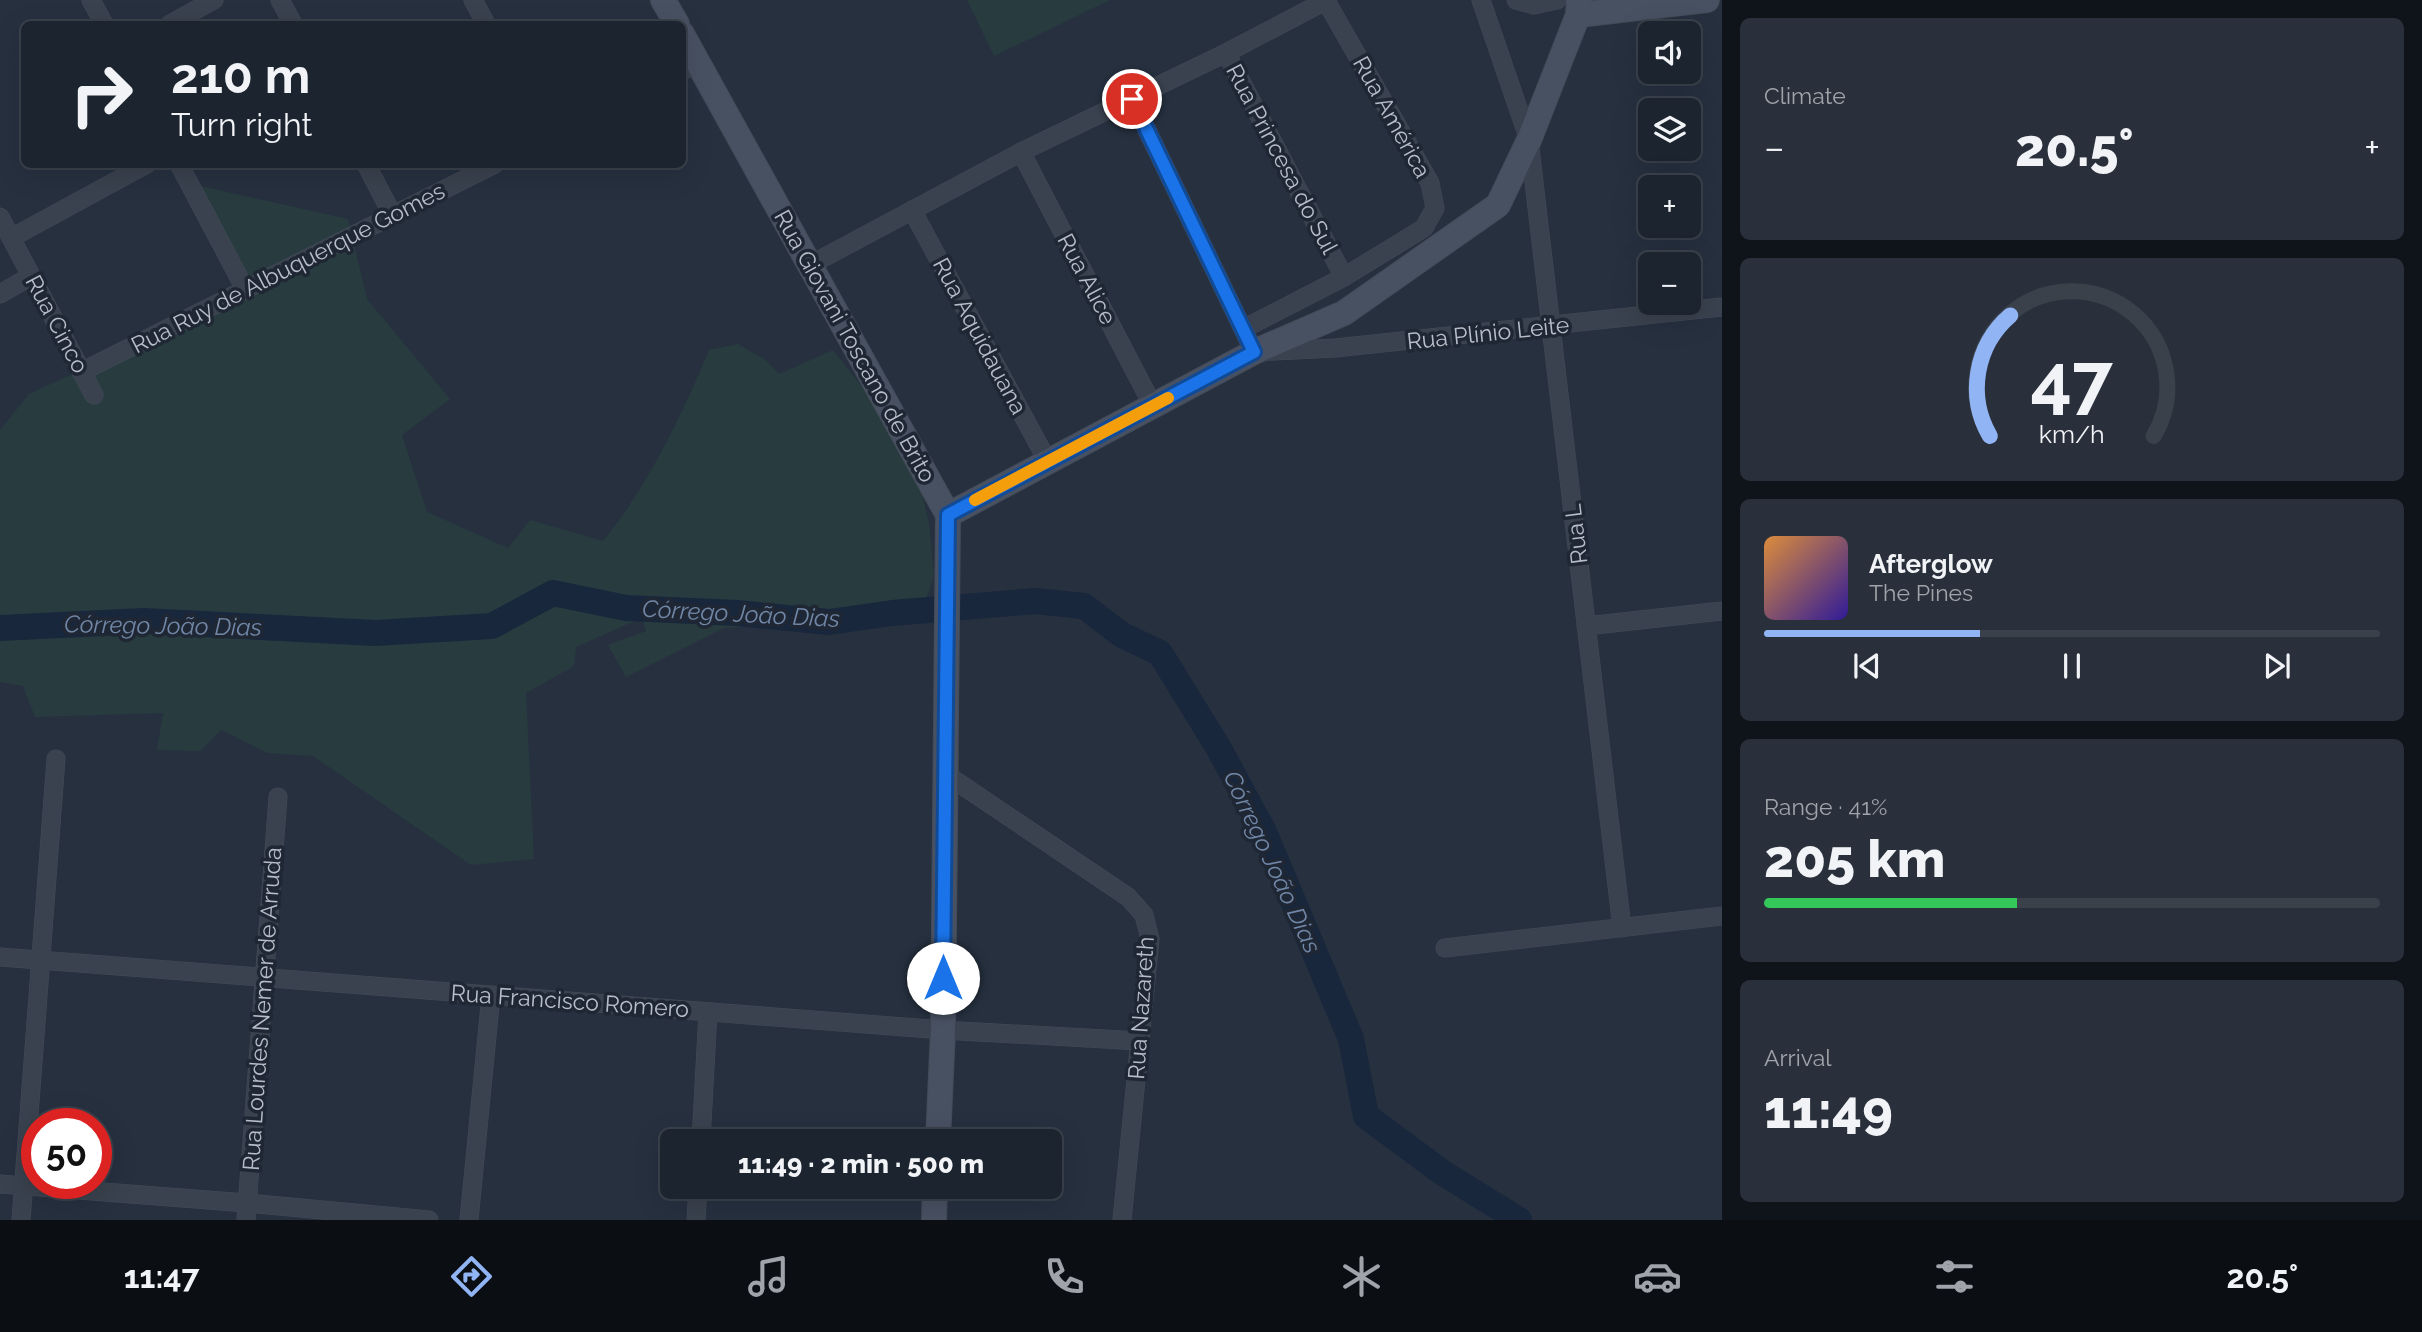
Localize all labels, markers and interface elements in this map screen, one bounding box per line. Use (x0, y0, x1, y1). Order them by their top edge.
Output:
map controls (1638, 21, 1701, 315)
button: sound (1638, 21, 1701, 84)
text: 210 m (171, 47, 310, 104)
icon: right (56, 49, 147, 140)
street label: Rua América (1348, 51, 1437, 182)
street label: Rua Princesa do Sul (1221, 59, 1344, 259)
pin (1102, 69, 1162, 129)
icon: arrive (1113, 80, 1151, 118)
text: Climate (1764, 82, 1846, 109)
button: layers (1638, 98, 1701, 161)
text: Turn right (171, 106, 312, 143)
text: 20.5° (2015, 117, 2134, 178)
text: − (1764, 125, 1784, 170)
text: + (2364, 125, 2380, 170)
button: + (1638, 175, 1701, 238)
street label: Rua Ruy de Albuquerque Gomes (127, 177, 449, 359)
street label: Rua Giovani Toscano de Brito (769, 205, 942, 487)
street label: Rua Alice (1052, 229, 1123, 329)
button: − (1638, 252, 1701, 315)
street label: Rua Aquidauana (928, 253, 1033, 419)
street label: Rua Cinco (20, 270, 95, 377)
street label: Rua Plínio Leite (1405, 311, 1570, 354)
text: 47 (2031, 338, 2113, 423)
text: km/h (2039, 418, 2105, 448)
street label: Rua L (1558, 502, 1593, 566)
text: Afterglow (1869, 549, 1993, 579)
text: The Pines (1869, 579, 1973, 606)
water label: Córrego João Dias (641, 594, 841, 633)
water label: Córrego João Dias (64, 609, 262, 642)
icon: previous (1848, 647, 1886, 685)
icon: pause (2053, 647, 2091, 685)
icon: next (2258, 647, 2296, 685)
water label: Córrego João Dias (1217, 766, 1327, 958)
text: Range · 41% (1764, 793, 1887, 820)
text: 205 km (1764, 828, 1945, 889)
street label: Rua Lourdes Nemer de Arruda (237, 846, 286, 1172)
street label: Rua Nazareth (1122, 936, 1159, 1080)
position arrow (906, 941, 980, 1015)
street label: Rua Francisco Romero (450, 979, 690, 1022)
text: Arrival (1764, 1044, 1831, 1071)
text: 11:49 (1764, 1079, 1893, 1140)
speed limit sign: 50 (21, 1108, 112, 1199)
text: 11:49 · 2 min · 500 m (738, 1149, 984, 1179)
icon: directions (447, 1252, 496, 1301)
icon: music (744, 1252, 793, 1301)
icon: phone (1040, 1252, 1089, 1301)
icon: climate (1337, 1252, 1386, 1301)
icon: car (1633, 1252, 1682, 1301)
icon: filters (1930, 1252, 1979, 1301)
text: 11:47 (124, 1258, 200, 1295)
text: 20.5° (2226, 1258, 2298, 1295)

